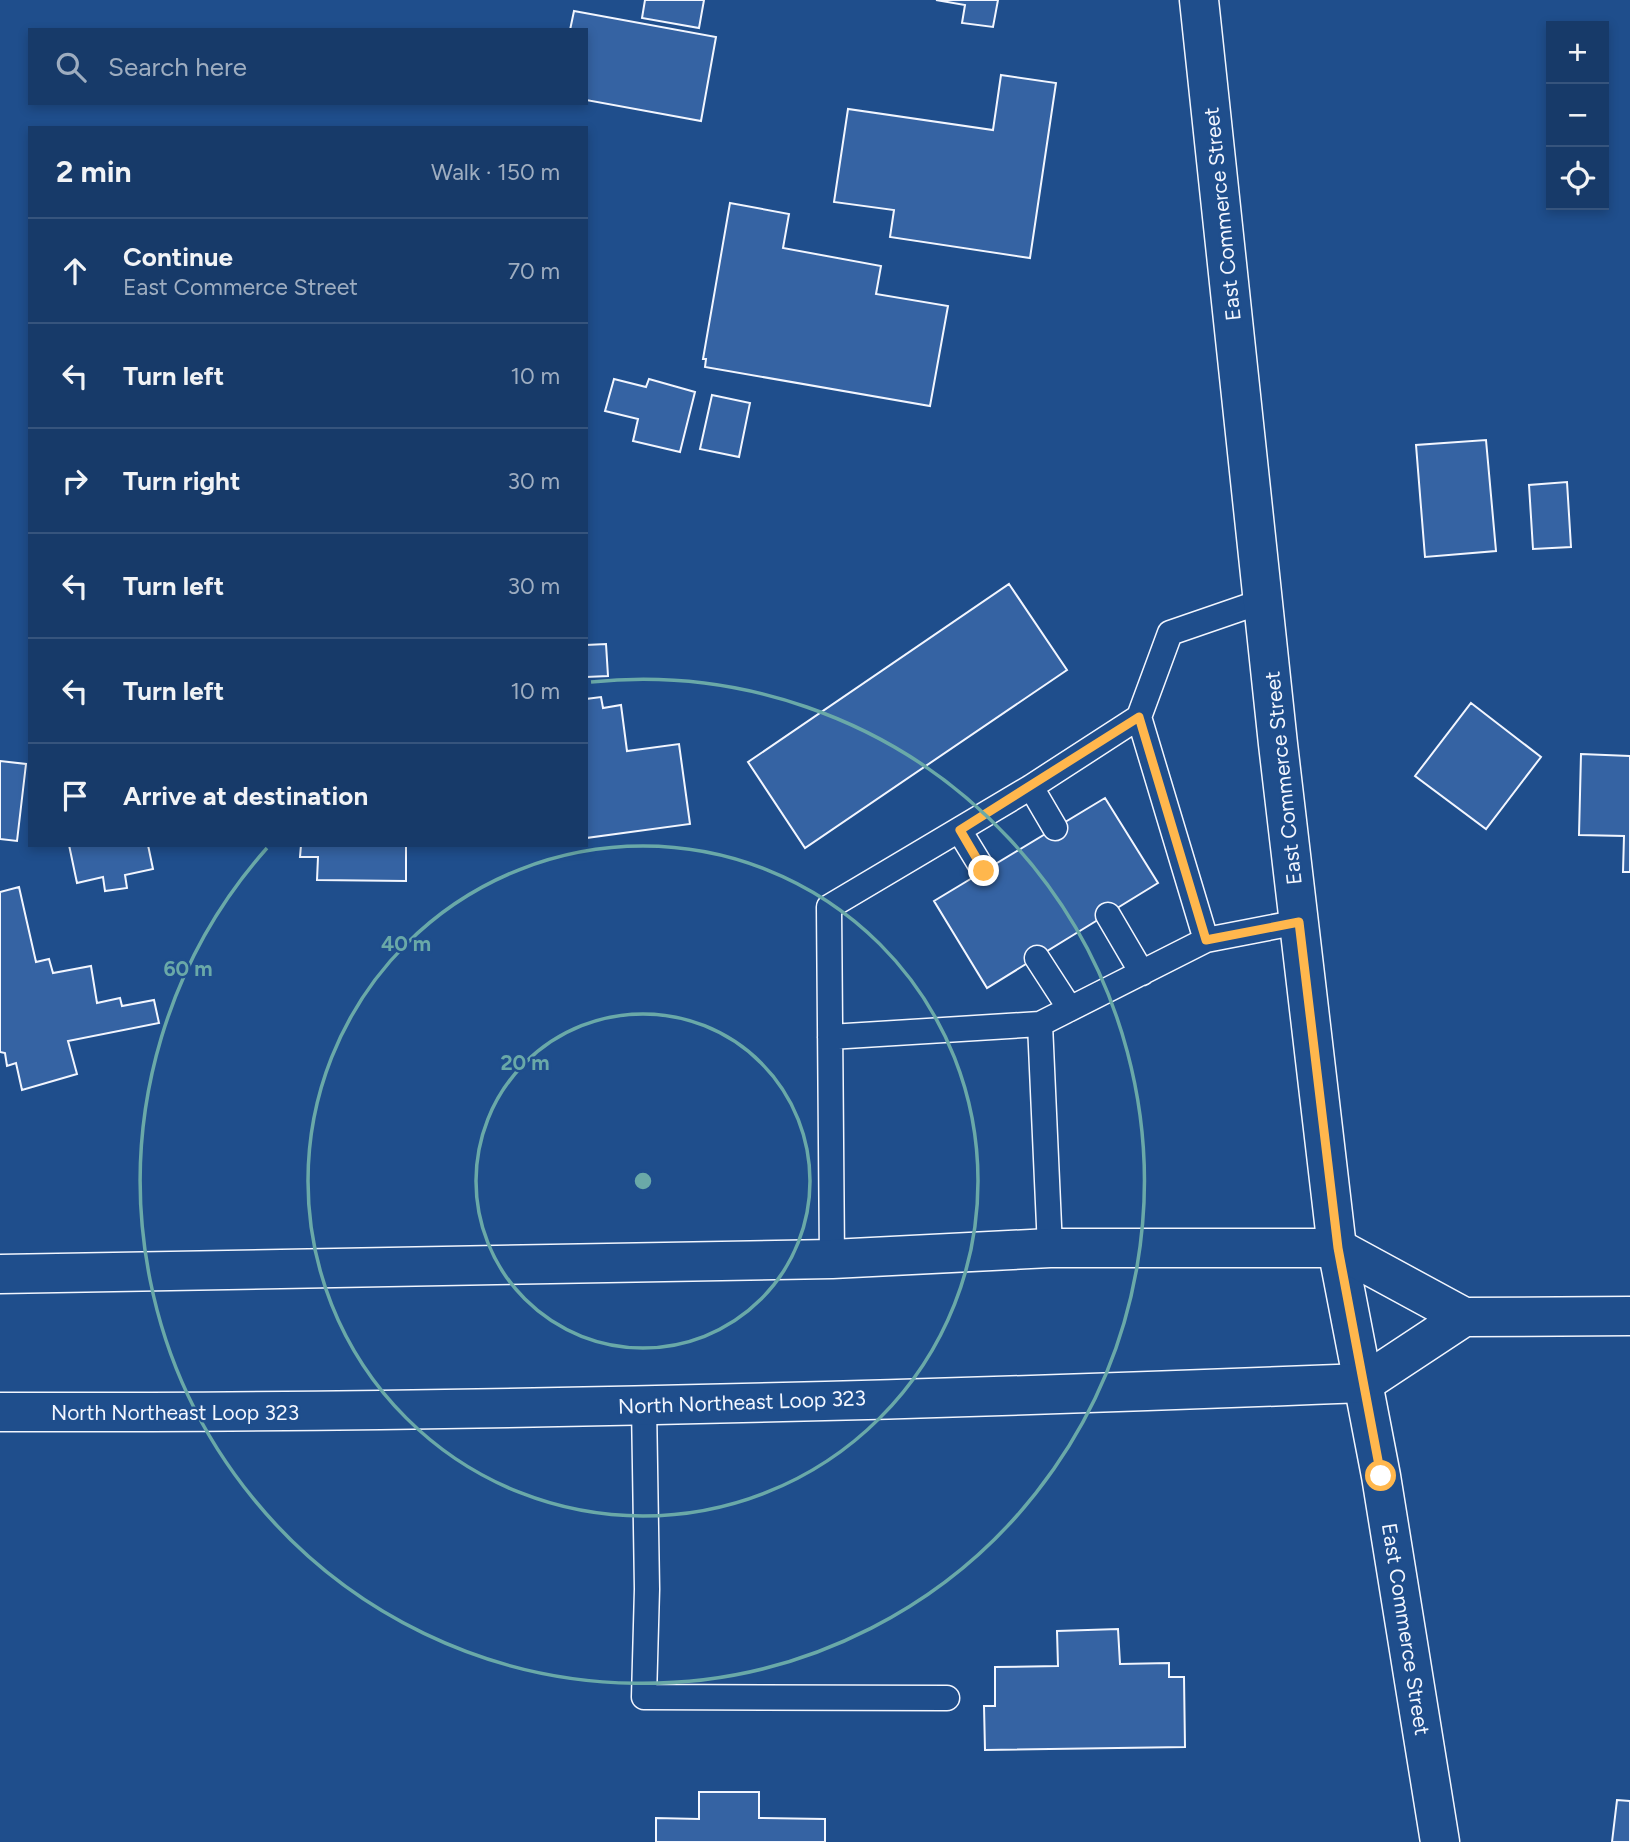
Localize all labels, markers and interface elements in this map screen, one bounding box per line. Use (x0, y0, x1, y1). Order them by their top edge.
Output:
map controls (1546, 21, 1609, 210)
button: + (1546, 21, 1609, 84)
search box (28, 28, 588, 105)
icon: search (52, 48, 90, 86)
text: Search here (108, 51, 247, 83)
button: − (1546, 84, 1609, 147)
street label: East Commerce Street (1198, 106, 1246, 322)
button: locate (1546, 147, 1609, 210)
text: 2 min (56, 153, 132, 190)
text: Walk · 150 m (431, 158, 560, 186)
text: Continue (123, 241, 233, 273)
icon: ahead (56, 252, 94, 290)
text: 70 m (508, 257, 560, 285)
text: East Commerce Street (123, 273, 358, 301)
icon: left (56, 357, 94, 395)
text: Turn left (123, 360, 224, 392)
text: 10 m (511, 362, 560, 390)
icon: right (56, 462, 94, 500)
text: Turn right (123, 465, 240, 497)
text: 30 m (507, 467, 560, 495)
icon: left (56, 567, 94, 605)
text: Turn left (123, 570, 224, 602)
text: 30 m (507, 572, 560, 600)
street label: East Commerce Street (1259, 670, 1307, 886)
icon: left (56, 672, 94, 710)
text: Turn left (123, 675, 224, 707)
text: 10 m (511, 677, 560, 705)
icon: arrive (56, 777, 94, 815)
text: Arrive at destination (123, 780, 368, 812)
route end (968, 855, 999, 886)
text: 40 m (381, 931, 431, 956)
text: 60 m (163, 956, 213, 981)
text: 20 m (500, 1050, 550, 1075)
centre of rings (631, 1169, 655, 1193)
street label: North Northeast Loop 323 (618, 1385, 866, 1419)
street label: North Northeast Loop 323 (51, 1400, 299, 1425)
route start (1365, 1460, 1396, 1491)
street label: East Commerce Street (1377, 1521, 1435, 1737)

